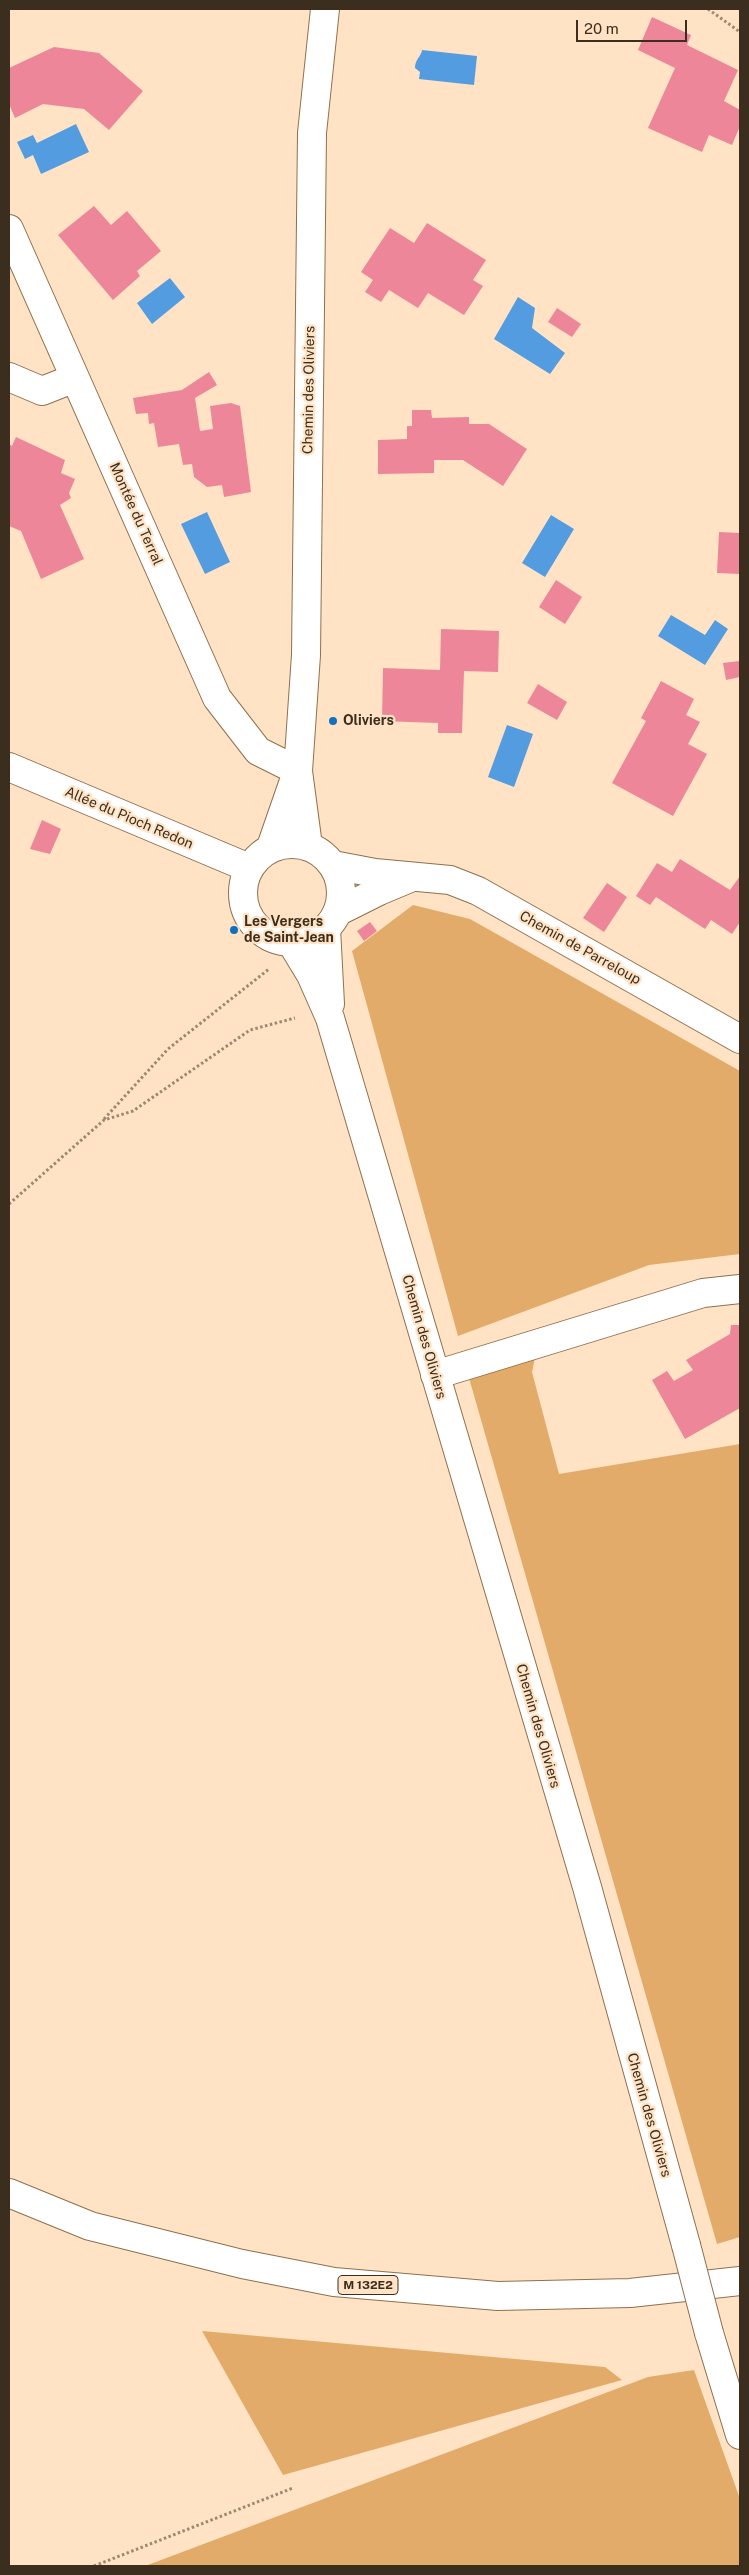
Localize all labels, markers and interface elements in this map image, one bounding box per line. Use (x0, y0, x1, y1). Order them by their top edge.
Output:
scale bar (579, 10, 690, 42)
text: 20 m (584, 20, 619, 37)
street label: Chemin des Oliviers (299, 326, 319, 454)
street label: Montée du Terral (106, 460, 166, 568)
place label: Oliviers (343, 713, 394, 729)
marker: Oliviers (327, 715, 339, 727)
street label: Allée du Pioch Redon (62, 783, 196, 853)
street label: Chemin de Parreloup (516, 908, 644, 988)
place label: Les Vergers de Saint-Jean (244, 914, 334, 946)
marker: Les Vergers de Saint-Jean (228, 924, 240, 936)
street label: Chemin des Oliviers (398, 1273, 450, 1401)
street label: Chemin des Oliviers (512, 1662, 564, 1790)
street label: Chemin des Oliviers (623, 2051, 675, 2179)
road number: M 132E2 (338, 2276, 398, 2294)

